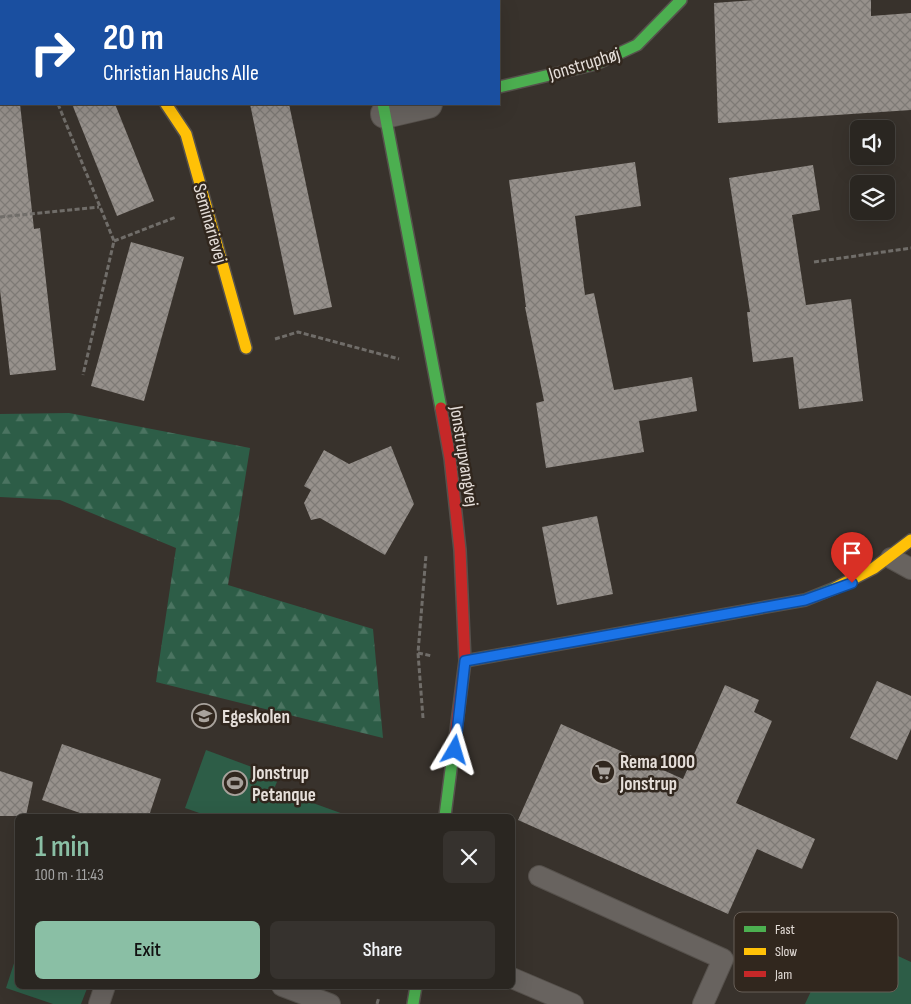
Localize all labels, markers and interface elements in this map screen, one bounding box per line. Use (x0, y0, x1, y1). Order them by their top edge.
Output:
text: 20 m (103, 17, 164, 60)
icon: right (20, 20, 85, 85)
street label: Jonstruphøj (545, 43, 623, 86)
text: Christian Hauchs Alle (103, 60, 259, 87)
map controls (850, 120, 895, 220)
button: sound (850, 120, 895, 165)
button: layers (850, 175, 895, 220)
street label: Seminarievej (187, 181, 232, 266)
street label: Jonstrupvangvej (444, 403, 483, 508)
pin (831, 532, 873, 583)
icon: arrive (838, 539, 866, 567)
school or university icon: Egeskolen (191, 703, 217, 729)
place label: Egeskolen (222, 706, 290, 729)
position arrow (428, 723, 480, 775)
place label: Rema 1000 Jonstrup (619, 751, 695, 796)
supermarket icon: Rema 1000 Jonstrup (590, 759, 616, 785)
place label: Jonstrup Petanque (251, 762, 316, 807)
sports icon: Jonstrup Petanque (222, 770, 248, 796)
text: 1 min (35, 829, 90, 865)
button: close (443, 831, 495, 883)
text: 100 m · 11:43 (35, 866, 104, 885)
legend (734, 912, 898, 992)
button: Exit (35, 921, 260, 979)
button: Share (270, 921, 495, 979)
text: Fast (775, 921, 795, 938)
text: Slow (775, 943, 797, 960)
text: Jam (774, 966, 792, 983)

